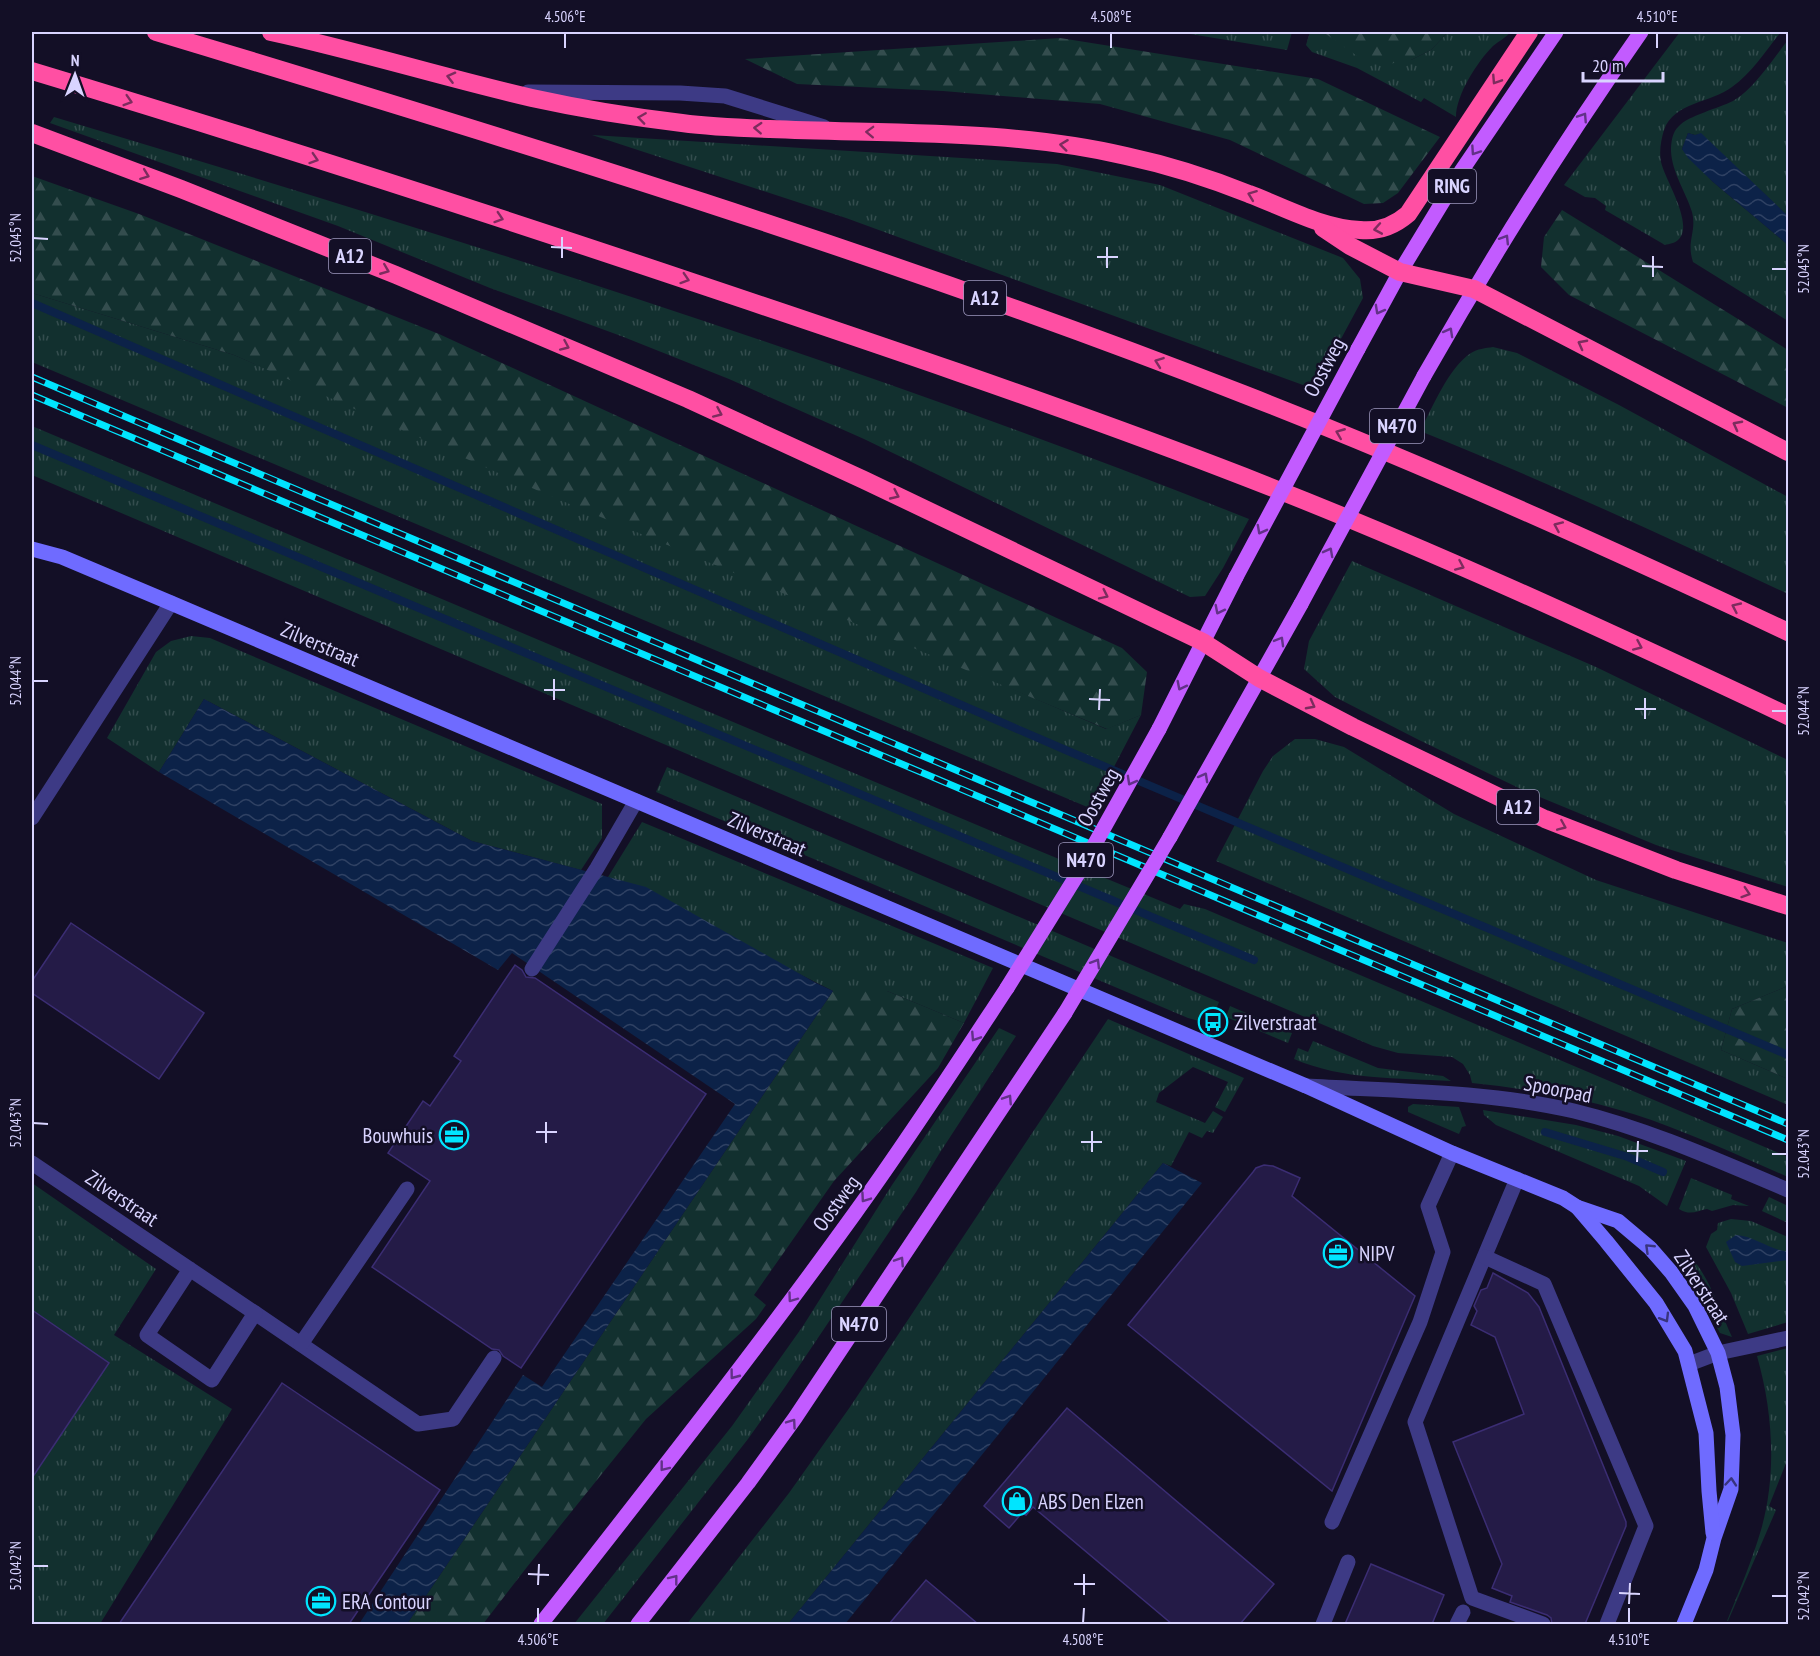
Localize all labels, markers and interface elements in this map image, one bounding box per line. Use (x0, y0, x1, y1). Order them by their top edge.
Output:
text: 4.506°E (544, 7, 586, 26)
text: 4.508°E (1090, 7, 1132, 26)
text: 4.510°E (1636, 7, 1678, 26)
north arrow (45, 45, 105, 105)
scale bar (1583, 45, 1662, 83)
text: N (71, 50, 80, 70)
text: 20 m (1592, 54, 1624, 77)
one-way arrow (446, 72, 456, 85)
one-way arrow (1492, 73, 1503, 84)
one-way arrow (122, 94, 133, 106)
one-way arrow (637, 112, 646, 125)
one-way arrow (1576, 112, 1587, 123)
one-way arrow (753, 122, 762, 135)
one-way arrow (865, 126, 874, 139)
one-way arrow (1060, 140, 1069, 152)
one-way arrow (1471, 144, 1482, 155)
one-way arrow (308, 152, 319, 164)
one-way arrow (139, 168, 150, 181)
road number: RING (1428, 169, 1476, 203)
one-way arrow (1247, 190, 1258, 202)
one-way arrow (493, 211, 504, 224)
text: 52.045°N (6, 213, 25, 263)
one-way arrow (1373, 222, 1382, 234)
one-way arrow (1497, 235, 1509, 245)
road number: A12 (329, 239, 371, 273)
text: 52.045°N (1794, 244, 1813, 294)
one-way arrow (379, 263, 390, 275)
one-way arrow (679, 272, 690, 285)
road number: A12 (964, 281, 1006, 315)
one-way arrow (1375, 304, 1386, 314)
one-way arrow (1442, 328, 1453, 338)
street label: Oostweg (1297, 333, 1351, 401)
one-way arrow (559, 339, 570, 351)
one-way arrow (1577, 340, 1588, 351)
one-way arrow (1154, 357, 1165, 370)
one-way arrow (712, 405, 723, 417)
road number: N470 (1370, 409, 1424, 443)
one-way arrow (1732, 421, 1743, 432)
one-way arrow (1336, 428, 1347, 440)
one-way arrow (888, 488, 899, 500)
one-way arrow (1554, 522, 1565, 534)
one-way arrow (1257, 524, 1268, 534)
one-way arrow (1322, 548, 1333, 559)
one-way arrow (1454, 559, 1465, 571)
one-way arrow (1098, 588, 1109, 600)
one-way arrow (1215, 603, 1226, 614)
one-way arrow (1731, 603, 1742, 615)
street label: Zilverstraat (277, 615, 363, 673)
one-way arrow (1273, 637, 1285, 647)
one-way arrow (1632, 638, 1643, 650)
text: 52.044°N (6, 656, 25, 706)
one-way arrow (1176, 679, 1188, 690)
text: 52.044°N (1794, 686, 1813, 736)
one-way arrow (1305, 698, 1316, 710)
street label: Oostweg (1071, 763, 1125, 831)
one-way arrow (1197, 773, 1208, 783)
one-way arrow (1127, 775, 1138, 785)
road number: A12 (1497, 790, 1539, 824)
street label: Zilverstraat (724, 805, 810, 863)
one-way arrow (1556, 819, 1567, 831)
road number: N470 (1059, 843, 1113, 877)
one-way arrow (1740, 885, 1751, 898)
one-way arrow (1088, 959, 1100, 969)
bus stop icon: Zilverstraat (1197, 1006, 1229, 1038)
place label: Zilverstraat (1234, 1009, 1317, 1036)
one-way arrow (971, 1030, 982, 1041)
street label: Spoorpad (1522, 1069, 1594, 1109)
one-way arrow (1001, 1095, 1013, 1105)
text: 52.043°N (6, 1098, 25, 1148)
office icon: Bouwhuis (438, 1119, 470, 1151)
place label: Bouwhuis (363, 1122, 433, 1149)
text: 52.043°N (1794, 1129, 1813, 1179)
street label: Zilverstraat (80, 1164, 164, 1232)
street label: Oostweg (806, 1169, 866, 1237)
one-way arrow (861, 1192, 872, 1203)
office icon: NIPV (1322, 1237, 1354, 1269)
place label: NIPV (1359, 1240, 1395, 1267)
one-way arrow (1645, 1244, 1655, 1255)
street label: Zilverstraat (1668, 1245, 1736, 1329)
one-way arrow (893, 1257, 904, 1268)
one-way arrow (788, 1291, 799, 1302)
road number: N470 (832, 1307, 886, 1341)
one-way arrow (1658, 1312, 1670, 1322)
one-way arrow (730, 1368, 741, 1379)
one-way arrow (785, 1419, 796, 1430)
one-way arrow (660, 1461, 671, 1472)
one-way arrow (1724, 1478, 1737, 1487)
shop icon: ABS Den Elzen (1001, 1485, 1033, 1517)
place label: ABS Den Elzen (1038, 1488, 1144, 1515)
text: 52.042°N (6, 1541, 25, 1591)
text: 52.042°N (1794, 1571, 1813, 1621)
one-way arrow (667, 1574, 678, 1585)
office icon: ERA Contour (305, 1585, 337, 1617)
place label: ERA Contour (342, 1588, 431, 1615)
text: 4.506°E (517, 1630, 559, 1649)
text: 4.508°E (1062, 1630, 1104, 1649)
text: 4.510°E (1608, 1630, 1650, 1649)

